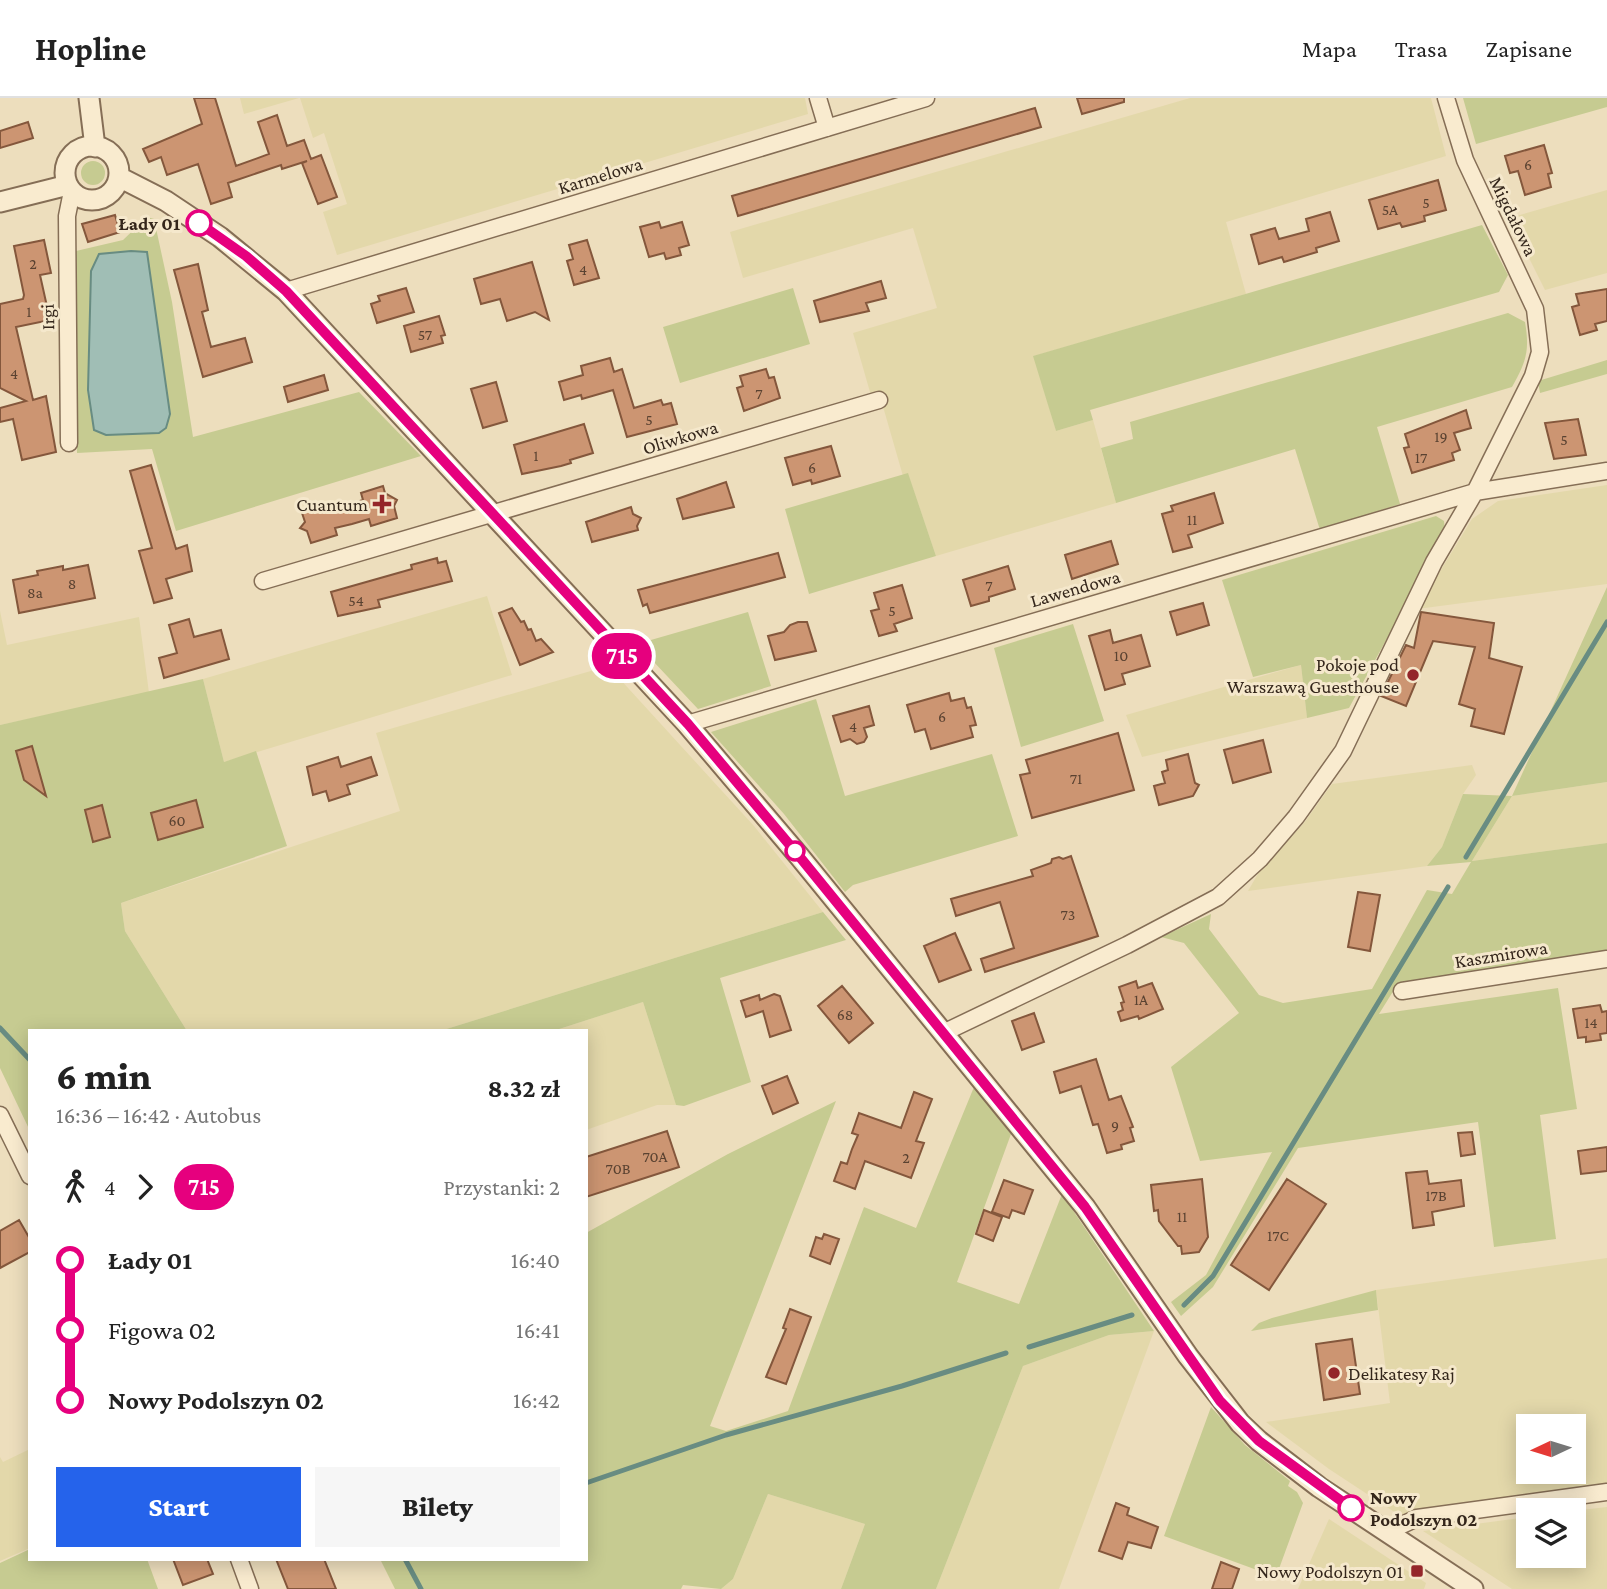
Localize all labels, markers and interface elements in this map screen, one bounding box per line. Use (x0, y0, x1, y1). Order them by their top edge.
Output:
text: Hopline (35, 30, 146, 67)
text: Mapa (1302, 35, 1357, 62)
text: Trasa (1395, 35, 1448, 62)
text: Zapisane (1486, 35, 1572, 62)
street label: Karmelowa (556, 153, 645, 198)
house number: 6 (1524, 156, 1532, 173)
street label: Migdałowa (1485, 173, 1542, 259)
house number: 5 (1422, 194, 1430, 211)
house number: 5A (1382, 201, 1399, 218)
marker: Łady 01 (186, 210, 212, 236)
place label: Łady 01 (119, 213, 180, 234)
house number: 2 (29, 255, 37, 272)
house number: 4 (579, 261, 587, 278)
house number: 1 (26, 303, 32, 320)
street label: Irgi (37, 304, 58, 330)
house number: 57 (418, 326, 433, 343)
house number: 4 (10, 365, 18, 382)
house number: 7 (755, 385, 763, 402)
house number: 5 (645, 411, 653, 428)
street label: Oliwkowa (640, 416, 721, 459)
house number: 19 (1434, 428, 1448, 445)
house number: 5 (1560, 431, 1568, 448)
house number: 1 (533, 447, 539, 464)
house number: 17 (1415, 449, 1428, 466)
house number: 6 (808, 459, 816, 476)
place label: Cuantum (296, 494, 368, 515)
marker: Cuantum (374, 496, 390, 512)
house number: 11 (1187, 511, 1197, 528)
street label: Lawendowa (1028, 566, 1123, 611)
house number: 8 (68, 575, 76, 592)
house number: 7 (985, 577, 993, 594)
house number: 8a (27, 584, 44, 601)
house number: 54 (348, 592, 364, 609)
house number: 5 (888, 602, 896, 619)
line badge: 715 (582, 633, 662, 679)
text: 715 (606, 642, 638, 669)
house number: 10 (1114, 647, 1128, 664)
place label: Pokoje pod Warszawą Guesthouse (1227, 654, 1399, 697)
marker: Pokoje pod Warszawą Guesthouse (1405, 667, 1421, 683)
house number: 6 (938, 708, 946, 725)
house number: 4 (849, 718, 857, 735)
house number: 71 (1070, 770, 1082, 787)
house number: 60 (168, 812, 186, 829)
unlabelled marker (785, 841, 805, 861)
house number: 73 (1061, 906, 1075, 923)
street label: Kaszmirowa (1453, 937, 1549, 972)
house number: 1A (1134, 991, 1149, 1008)
house number: 68 (837, 1006, 853, 1023)
house number: 14 (1584, 1014, 1598, 1031)
text: 6 min (56, 1055, 151, 1097)
text: 8.32 zł (488, 1074, 560, 1103)
text: 16:36 – 16:42 · Autobus (56, 1102, 261, 1128)
house number: 9 (1111, 1117, 1119, 1134)
house number: 70A (642, 1148, 669, 1165)
house number: 2 (902, 1149, 910, 1166)
house number: 70B (606, 1160, 631, 1177)
icon: walk (56, 1168, 94, 1206)
icon: forward (126, 1168, 164, 1206)
text: 715 (188, 1173, 220, 1200)
text: 4 (104, 1174, 116, 1200)
text: Przystanki: 2 (443, 1174, 560, 1200)
house number: 17B (1425, 1187, 1447, 1204)
house number: 11 (1177, 1208, 1187, 1225)
house number: 17C (1267, 1227, 1289, 1244)
text: Łady 01 (108, 1246, 192, 1275)
text: 16:40 (511, 1247, 560, 1273)
text: Figowa 02 (108, 1316, 215, 1345)
text: 16:41 (516, 1317, 560, 1343)
place label: Delikatesy Raj (1348, 1363, 1455, 1385)
marker: Delikatesy Raj (1326, 1365, 1342, 1381)
text: Nowy Podolszyn 02 (108, 1386, 324, 1415)
text: 16:42 (513, 1387, 560, 1413)
north arrow (1516, 1414, 1586, 1484)
map controls (1516, 1414, 1586, 1568)
button: Start (56, 1467, 301, 1547)
button: Bilety (315, 1467, 560, 1547)
place label: Nowy Podolszyn 02 (1370, 1487, 1477, 1530)
marker: Nowy Podolszyn 02 (1338, 1495, 1364, 1521)
button: layers (1516, 1498, 1586, 1568)
place label: Nowy Podolszyn 01 (1257, 1561, 1403, 1582)
marker: Nowy Podolszyn 01 (1409, 1563, 1425, 1579)

